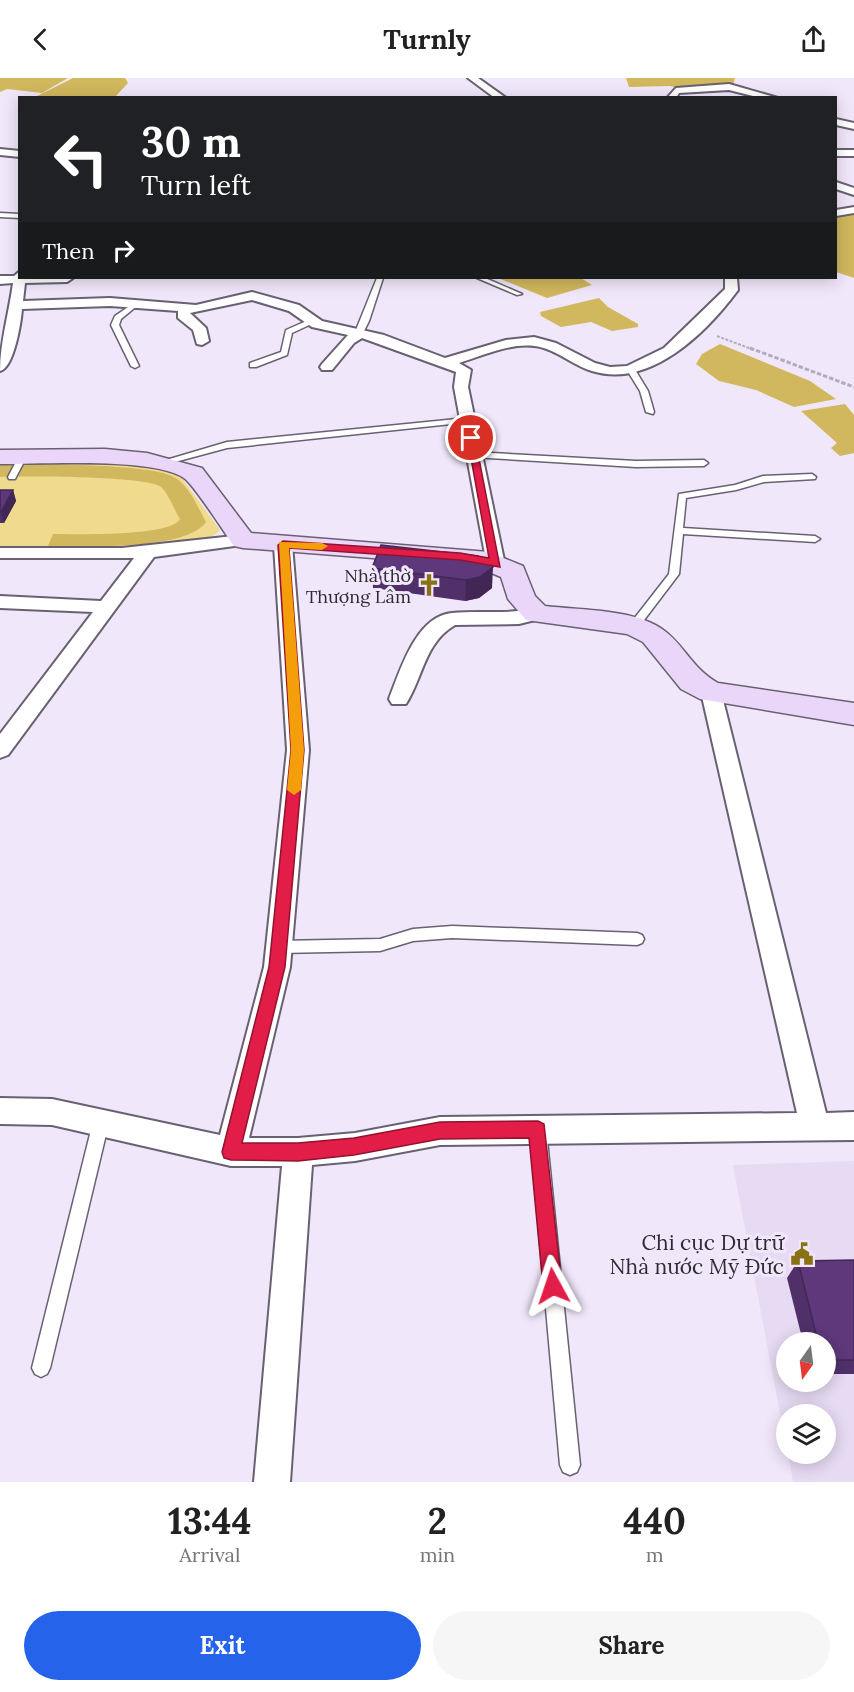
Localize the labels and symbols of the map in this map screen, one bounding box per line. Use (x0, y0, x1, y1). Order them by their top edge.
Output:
pin (445, 412, 496, 463)
place label: Nhà thờ Thượng Lâm (306, 564, 411, 608)
church icon: Nhà thờ Thượng Lâm (416, 572, 442, 598)
place label: Chi cục Dự trữ Nhà nước Mỹ Đức (610, 1229, 785, 1280)
public building icon: Chi cục Dự trữ Nhà nước Mỹ Đức (789, 1241, 815, 1267)
position arrow (521, 1254, 585, 1318)
north arrow (776, 1332, 836, 1392)

